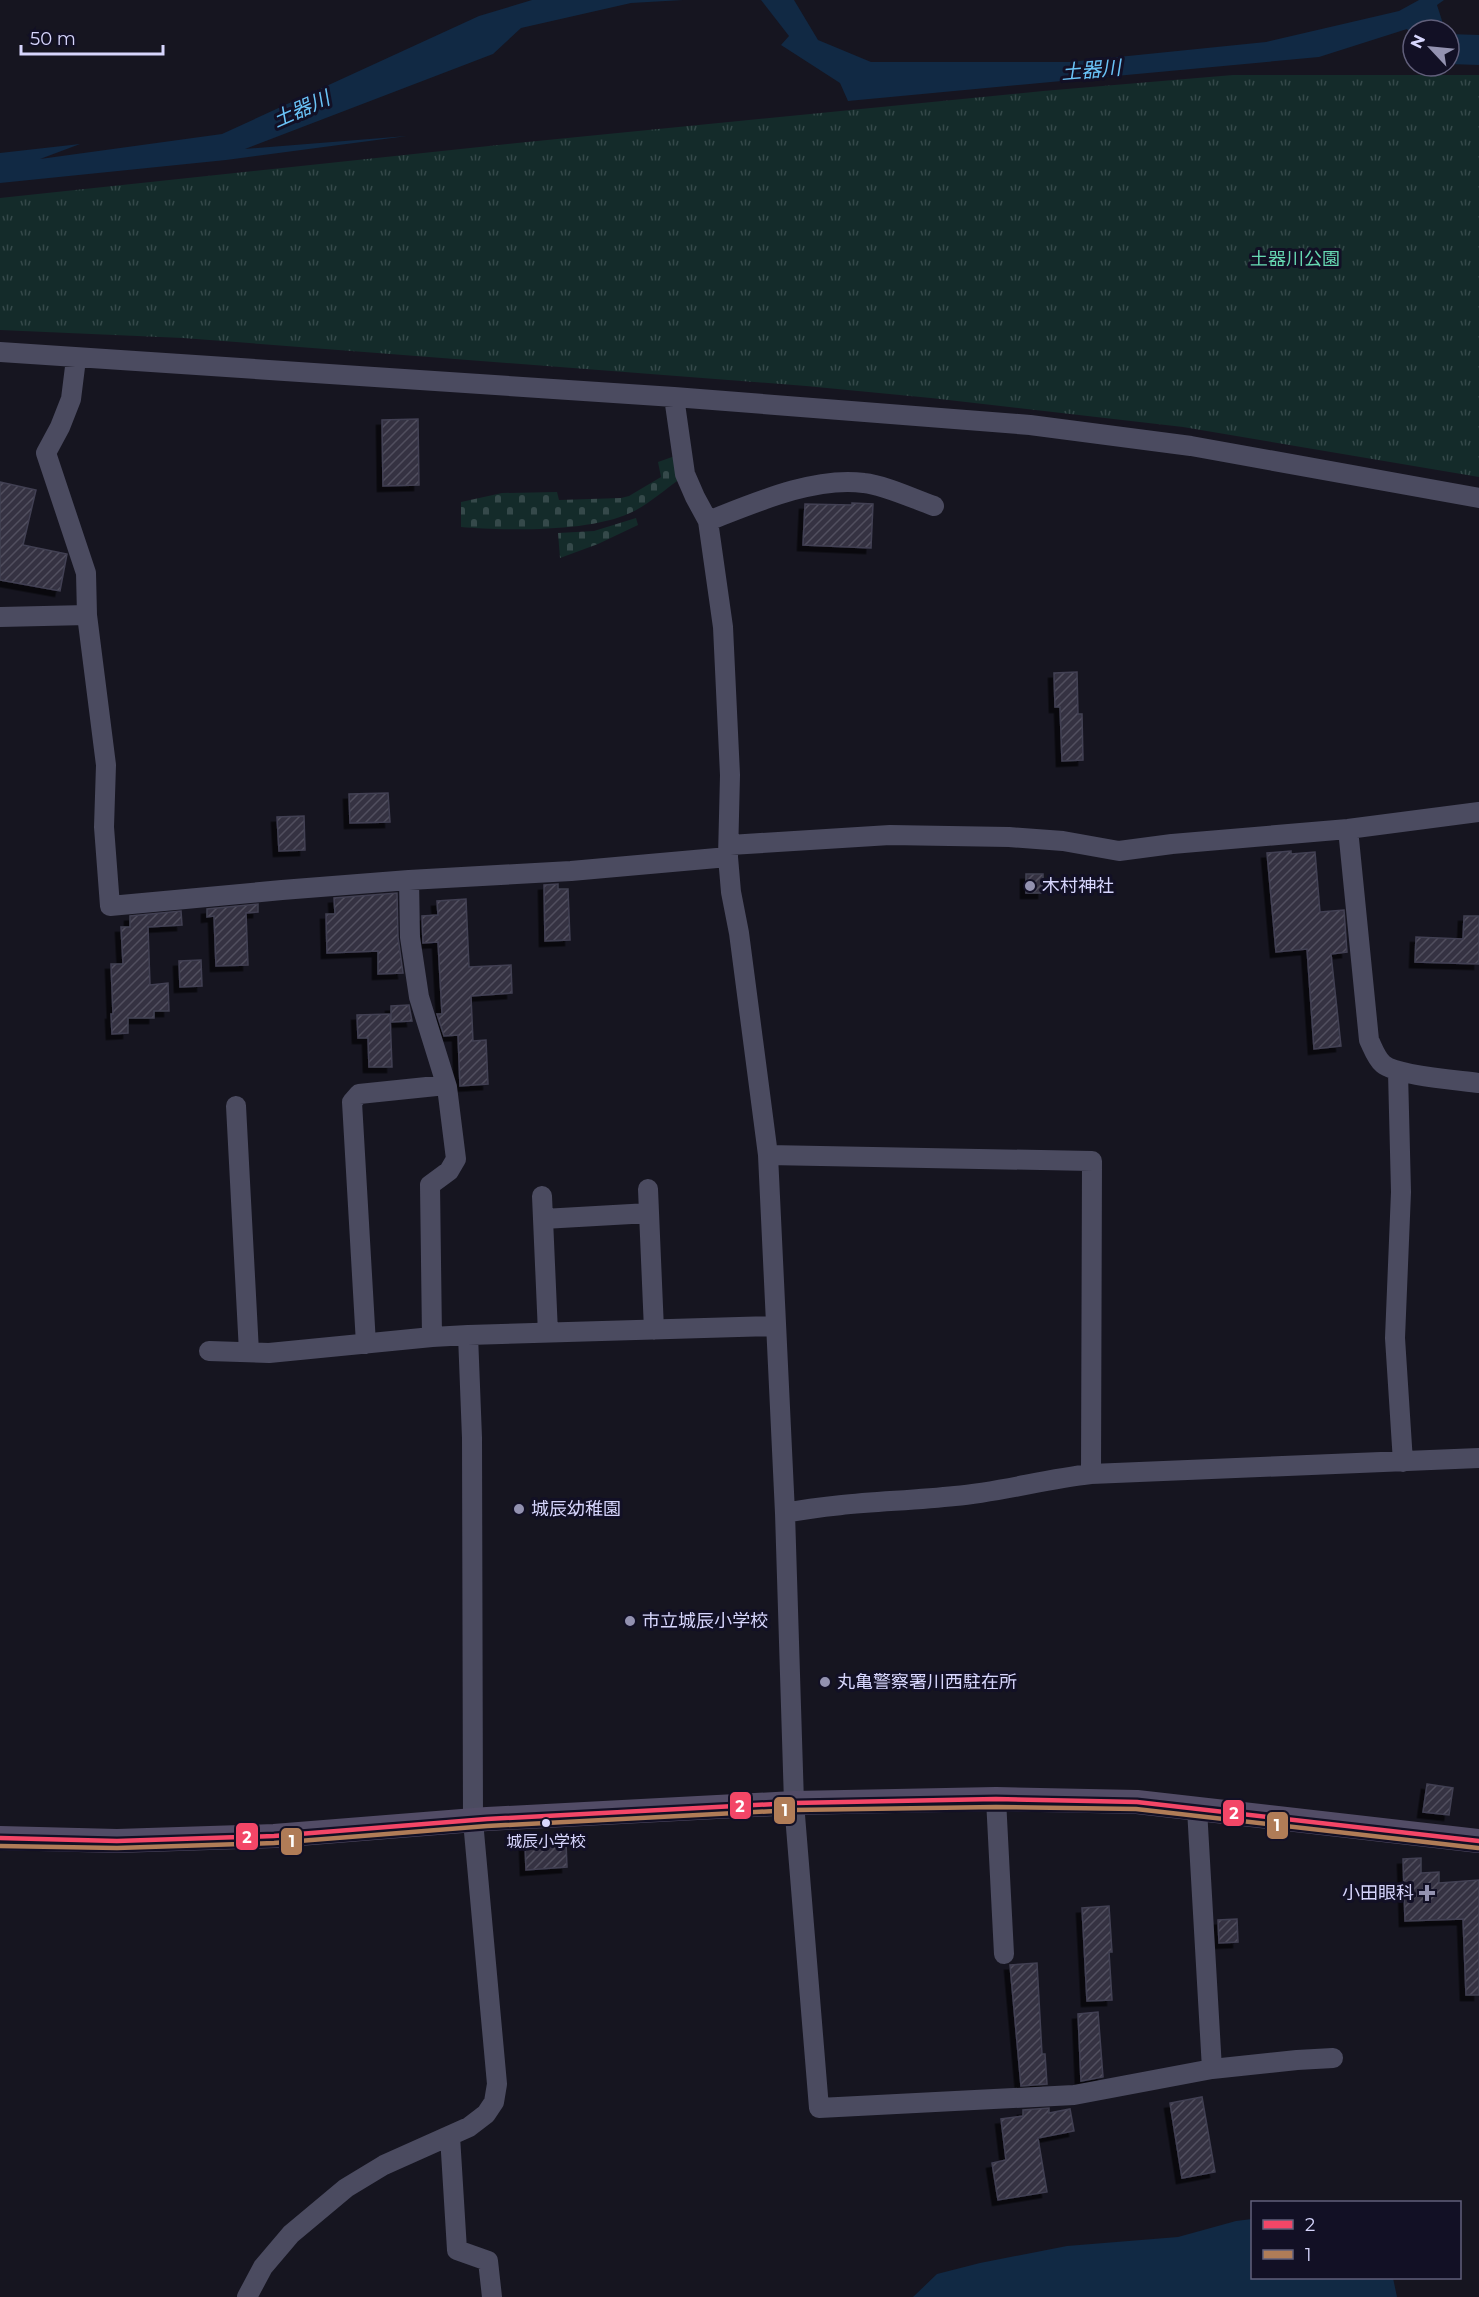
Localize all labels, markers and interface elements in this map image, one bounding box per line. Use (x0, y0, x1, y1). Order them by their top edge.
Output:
scale bar (21, 18, 164, 56)
north arrow (1401, 18, 1461, 78)
text: 50 m (30, 28, 76, 50)
text: N (1407, 32, 1429, 52)
water label: 土器川 (1060, 55, 1124, 85)
water label: 土器川 (269, 85, 335, 132)
park label: 土器川公園 (1250, 248, 1340, 270)
place label: 木村神社 (1042, 875, 1114, 897)
marker: 木村神社 (1023, 879, 1037, 893)
place label: 城辰幼稚園 (531, 1498, 621, 1520)
marker: 城辰幼稚園 (512, 1502, 526, 1516)
place label: 市立城辰小学校 (642, 1610, 768, 1632)
marker: 市立城辰小学校 (623, 1614, 637, 1628)
place label: 丸亀警察署川西駐在所 (837, 1671, 1017, 1693)
marker: 丸亀警察署川西駐在所 (818, 1675, 832, 1689)
line badge: 2 (729, 1791, 752, 1820)
line badge: 1 (773, 1796, 796, 1825)
text: 2 (735, 1797, 745, 1816)
line badge: 2 (1222, 1799, 1245, 1827)
text: 1 (782, 1801, 788, 1820)
text: 2 (1229, 1804, 1239, 1823)
line badge: 1 (1266, 1811, 1289, 1840)
text: 1 (1274, 1816, 1280, 1835)
marker: 城辰小学校 (540, 1817, 552, 1829)
line badge: 2 (235, 1822, 259, 1851)
line badge: 1 (280, 1827, 303, 1856)
text: 2 (242, 1828, 252, 1847)
text: 1 (289, 1832, 295, 1851)
place label: 城辰小学校 (506, 1832, 586, 1851)
place label: 小田眼科 (1342, 1882, 1414, 1904)
marker: 小田眼科 (1418, 1884, 1436, 1902)
legend (1251, 2201, 1461, 2279)
text: 2 (1305, 2214, 1315, 2236)
text: 1 (1305, 2244, 1312, 2266)

